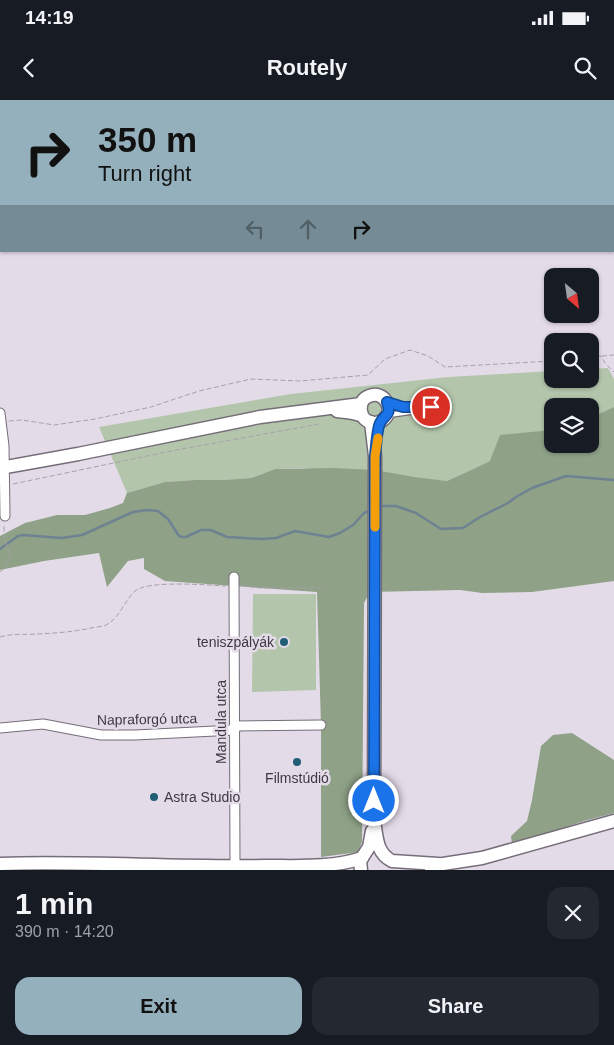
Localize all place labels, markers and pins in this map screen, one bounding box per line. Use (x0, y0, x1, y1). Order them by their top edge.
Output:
pin (410, 386, 452, 428)
place label: teniszpályák (197, 634, 275, 650)
marker: teniszpályák (278, 636, 290, 648)
marker: Filmstúdió (291, 756, 303, 768)
place label: Filmstúdió (265, 770, 329, 786)
place label: Astra Studio (164, 789, 240, 805)
marker: Astra Studio (148, 791, 160, 803)

